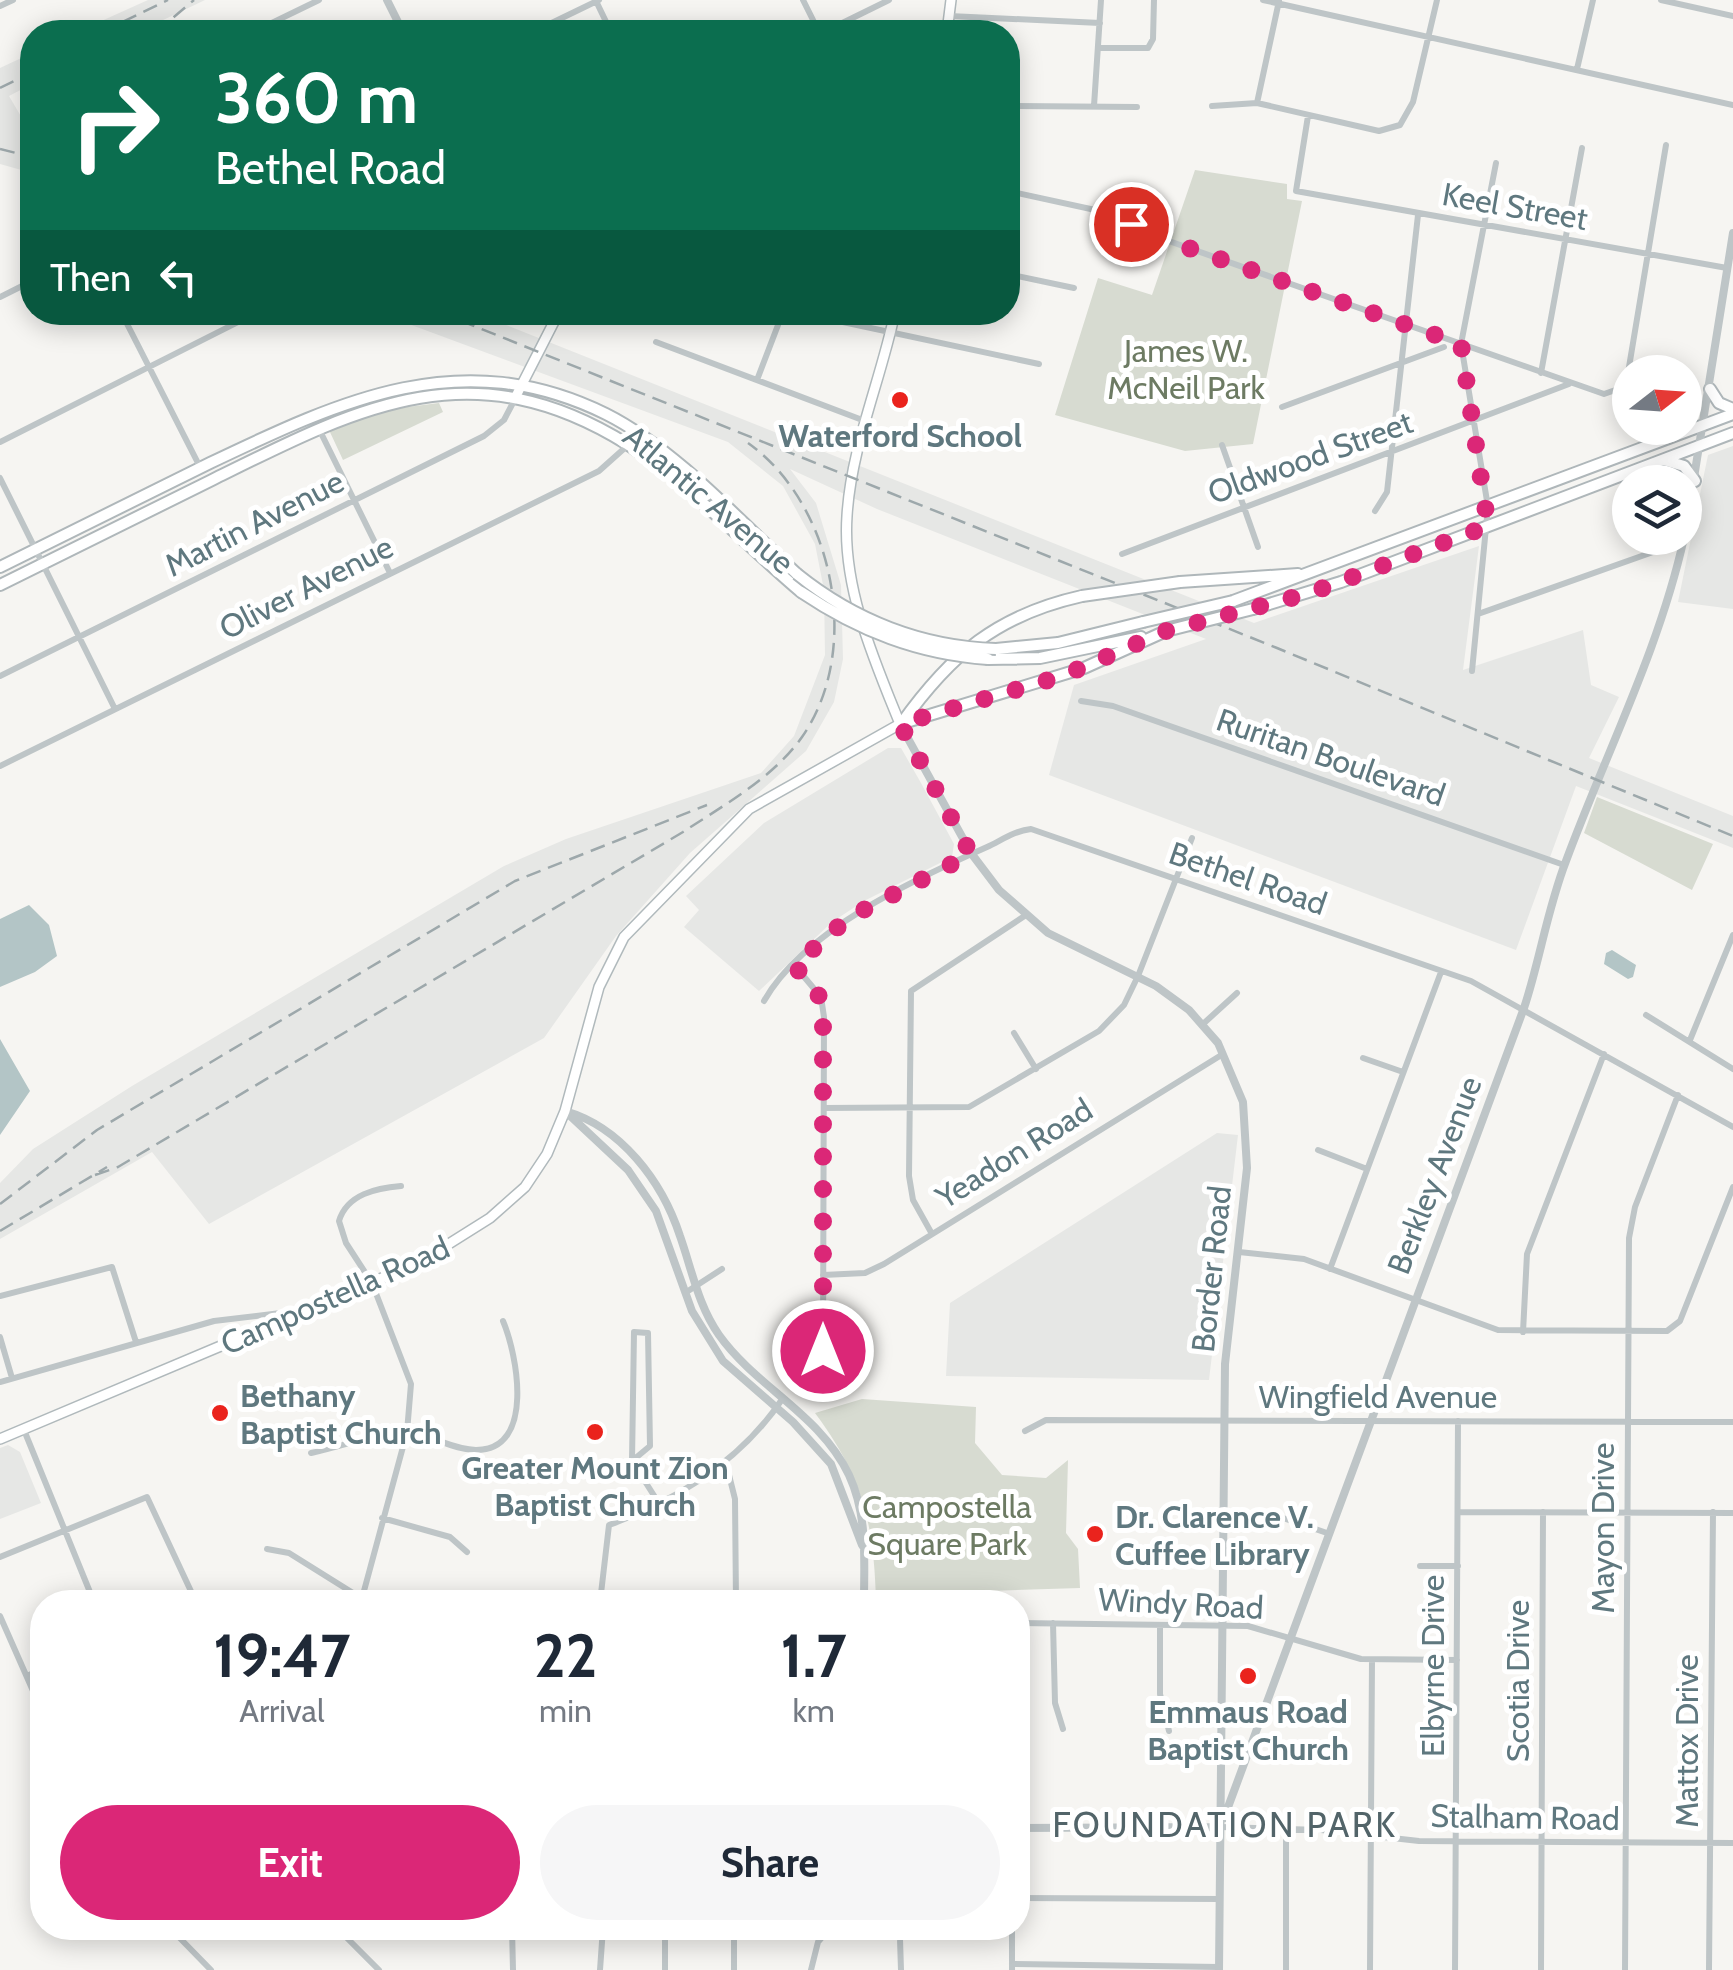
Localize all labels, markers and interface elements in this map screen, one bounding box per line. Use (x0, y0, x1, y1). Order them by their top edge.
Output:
text: 360 m (215, 55, 418, 141)
icon: right (50, 60, 180, 190)
text: Bethel Road (215, 141, 446, 195)
street label: Keel Street (1439, 174, 1591, 238)
pin (1089, 182, 1174, 267)
icon: arrive (1104, 197, 1159, 252)
icon: left (151, 250, 206, 305)
text: Then (50, 254, 131, 301)
park label: James W. McNeil Park (1107, 331, 1265, 407)
north arrow (1612, 355, 1702, 445)
map controls (1612, 355, 1702, 555)
marker: Waterford School (889, 389, 911, 411)
street label: Oldwood Street (1202, 402, 1418, 512)
street label: Atlantic Avenue (616, 416, 802, 582)
place label: Waterford School (778, 416, 1022, 455)
street label: Martin Avenue (158, 461, 350, 585)
button: layers (1612, 465, 1702, 555)
street label: Oliver Avenue (213, 527, 399, 647)
street label: Ruritan Boulevard (1212, 700, 1450, 814)
street label: Bethel Road (1164, 833, 1332, 923)
street label: Berkley Avenue (1378, 1071, 1490, 1279)
street label: Yeadon Road (928, 1090, 1099, 1217)
street label: Border Road (1183, 1184, 1239, 1354)
street label: Campostella Road (215, 1227, 455, 1363)
position arrow (771, 1299, 875, 1403)
place label: Bethany Baptist Church (240, 1376, 442, 1452)
street label: Wingfield Avenue (1259, 1377, 1497, 1416)
marker: Bethany Baptist Church (209, 1402, 231, 1424)
marker: Greater Mount Zion Baptist Church (584, 1421, 606, 1443)
street label: Mayon Drive (1583, 1443, 1622, 1613)
place label: Greater Mount Zion Baptist Church (461, 1448, 729, 1524)
park label: Campostella Square Park (862, 1487, 1032, 1563)
place label: Dr. Clarence V. Cuffee Library (1115, 1497, 1314, 1573)
marker: Dr. Clarence V. Cuffee Library (1084, 1523, 1106, 1545)
street label: Elbyrne Drive (1413, 1575, 1452, 1757)
street label: Windy Road (1097, 1579, 1265, 1627)
street label: Scotia Drive (1498, 1600, 1537, 1762)
text: 19:47 (213, 1619, 350, 1692)
text: 22 (534, 1619, 597, 1692)
text: 1.7 (781, 1619, 847, 1692)
street label: Mattox Drive (1667, 1654, 1706, 1828)
marker: Emmaus Road Baptist Church (1237, 1665, 1259, 1687)
text: Arrival (239, 1691, 324, 1730)
text: min (539, 1691, 592, 1730)
text: km (792, 1691, 835, 1730)
place label: Emmaus Road Baptist Church (1147, 1692, 1349, 1768)
street label: Stalham Road (1430, 1796, 1620, 1838)
district label: FOUNDATION PARK (1052, 1803, 1398, 1846)
button: Exit (60, 1805, 520, 1920)
button: Share (540, 1805, 1000, 1920)

